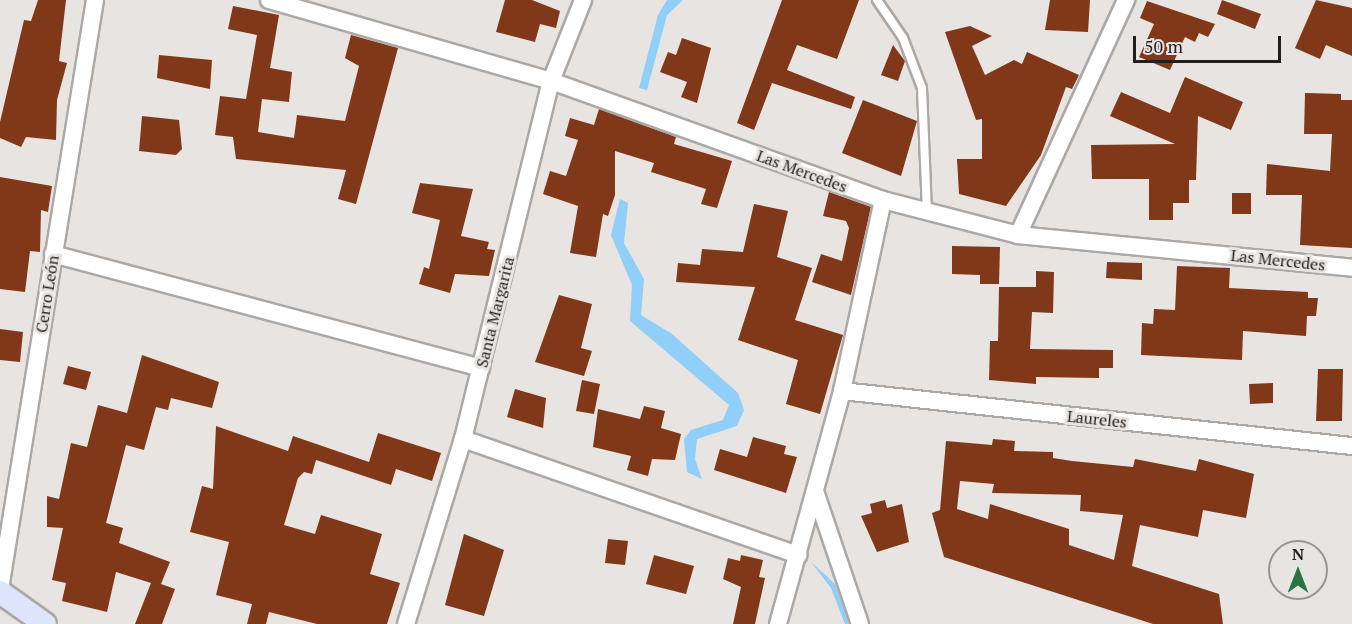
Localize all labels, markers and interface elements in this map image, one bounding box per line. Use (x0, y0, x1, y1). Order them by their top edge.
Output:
scale bar (1136, 24, 1284, 62)
text: 50 m (1144, 34, 1183, 58)
street label: Las Mercedes (754, 146, 850, 196)
street label: Las Mercedes (1230, 245, 1326, 275)
street label: Cerro León (31, 254, 63, 334)
street label: Santa Margarita (472, 255, 518, 369)
street label: Laureles (1066, 406, 1128, 432)
north arrow (1268, 540, 1328, 600)
text: N (1292, 543, 1304, 565)

